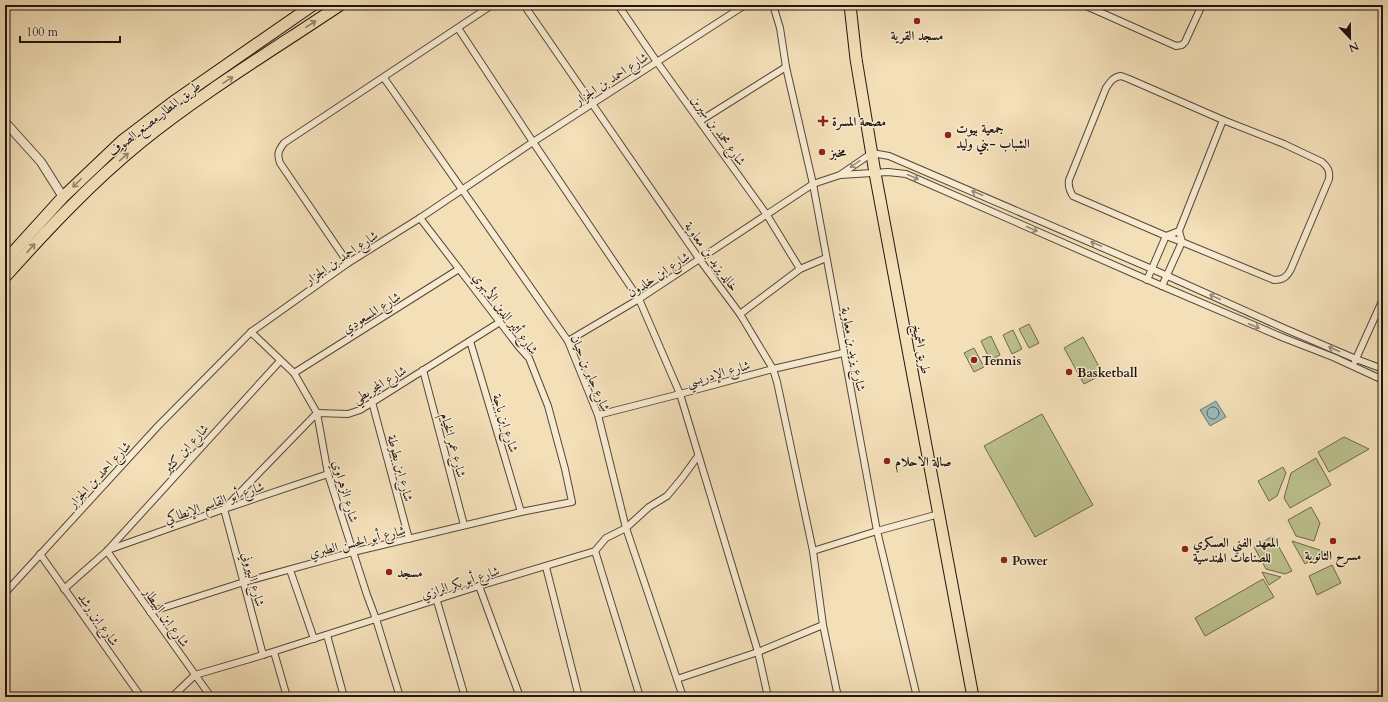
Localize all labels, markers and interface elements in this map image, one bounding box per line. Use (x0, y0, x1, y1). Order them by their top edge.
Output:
marker: مسجد القرية (912, 16, 922, 26)
scale bar (20, 18, 120, 44)
north arrow (1330, 18, 1370, 58)
one-way arrow (305, 20, 316, 28)
text: 100 m (26, 24, 59, 40)
place label: مسجد القرية (891, 27, 943, 45)
text: N (1346, 38, 1361, 56)
street label: شارع احمد بن الجزار (569, 48, 653, 112)
one-way arrow (222, 76, 233, 84)
street label: طريق المطار مصنع الصوف (105, 77, 206, 163)
street label: شارع محمد بن سيرين (685, 92, 750, 171)
place label: مصحة المسرة (832, 113, 886, 131)
marker: مصحة المسرة (817, 115, 829, 127)
place label: جمعية بيوت الشباب -بني وليد (956, 120, 1030, 155)
marker: جمعية بيوت الشباب -بني وليد (943, 130, 953, 140)
place label: مخبز (828, 144, 847, 162)
marker: مخبز (817, 147, 827, 157)
one-way arrow (119, 153, 129, 162)
one-way arrow (850, 160, 861, 168)
one-way arrow (907, 174, 919, 182)
one-way arrow (72, 178, 82, 188)
one-way arrow (971, 189, 983, 196)
street label: خالد يزيد بن معاوية (680, 218, 743, 295)
one-way arrow (1026, 226, 1038, 234)
street label: شارع احمد بن الجزار (300, 227, 383, 292)
one-way arrow (1090, 240, 1102, 248)
one-way arrow (26, 243, 36, 253)
street label: شارع ابن خلدون (624, 248, 694, 304)
street label: شارع أثير الدين الأبهري (467, 269, 542, 359)
street label: شارع المسعودي (339, 288, 405, 340)
one-way arrow (1209, 293, 1221, 300)
street label: شارع يزيد بن معاوية (834, 306, 870, 393)
one-way arrow (1248, 322, 1260, 330)
street label: طريق اشميخ (905, 323, 935, 376)
street label: شارع جابر بن حيان (564, 332, 614, 415)
one-way arrow (1328, 345, 1340, 352)
place label: Tennis (982, 352, 1021, 370)
marker: Tennis (969, 355, 979, 365)
street label: شارع الإدريسي (684, 356, 753, 395)
street label: شارع المجريطي (349, 362, 412, 411)
place label: Basketball (1077, 364, 1138, 382)
marker: Basketball (1064, 367, 1074, 377)
street label: شارع ابن باجة (486, 392, 522, 455)
street label: شارع عمر الخيام (434, 411, 470, 480)
street label: شارع ابن كثير (157, 420, 214, 480)
street label: شارع ابن بطوطة (381, 433, 418, 504)
street label: شارع احمد بن الجزار (63, 438, 137, 515)
place label: صالة الاحلام (895, 453, 952, 473)
marker: صالة الاحلام (882, 456, 892, 466)
street label: شارع الزهراوي (326, 458, 362, 525)
street label: شارع أبو القاسم الإنطاكي (162, 477, 268, 532)
street label: شارع أبو الحسن الطبري (307, 521, 408, 565)
place label: المعهد الفني العسكري للصناعات الهندسية (1193, 534, 1279, 567)
marker: مسرح الثانوية (1328, 536, 1338, 546)
marker: المعهد الفني العسكري للصناعات الهندسية (1180, 544, 1190, 554)
place label: مسرح الثانوية (1305, 547, 1361, 568)
street label: شارع البيروني (235, 550, 269, 609)
place label: Power (1012, 552, 1048, 570)
marker: Power (999, 555, 1009, 565)
street label: شارع أبو بكر الرازي (419, 562, 502, 606)
place label: مسجد (397, 564, 423, 582)
marker: مسجد (384, 567, 394, 577)
street label: شارع ابن البيطار (136, 583, 193, 652)
street label: شارع ابن رشد (72, 590, 123, 651)

